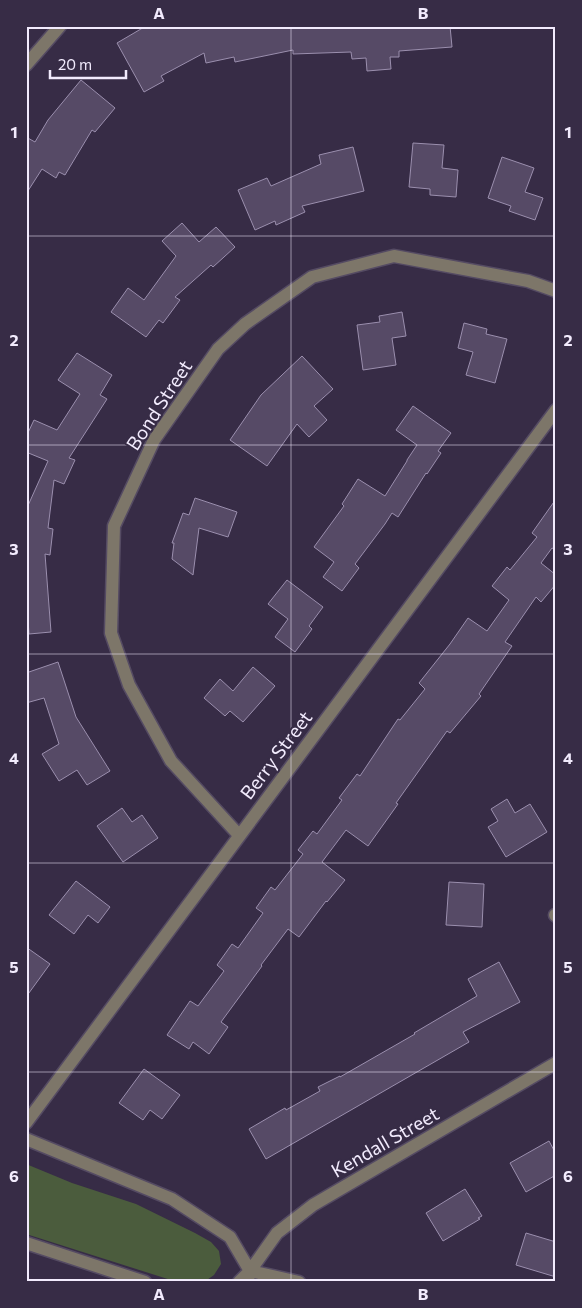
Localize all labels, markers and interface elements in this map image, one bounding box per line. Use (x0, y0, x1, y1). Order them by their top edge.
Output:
text: A (153, 3, 165, 22)
text: B (418, 3, 429, 22)
scale bar (50, 48, 126, 80)
text: 20 m (58, 55, 92, 73)
text: 1 (10, 122, 18, 141)
text: 1 (564, 122, 572, 141)
text: 2 (9, 330, 19, 349)
text: 2 (563, 330, 573, 349)
street label: Bond Street (121, 355, 196, 454)
text: 3 (9, 539, 19, 558)
text: 3 (563, 539, 573, 558)
street label: Berry Street (235, 706, 316, 803)
text: 4 (9, 748, 19, 767)
text: 4 (563, 748, 573, 767)
text: 5 (9, 957, 19, 976)
text: 5 (563, 957, 573, 976)
street label: Kendall Street (327, 1101, 443, 1182)
text: 6 (9, 1166, 19, 1185)
text: 6 (563, 1166, 573, 1185)
text: A (153, 1284, 165, 1303)
text: B (418, 1284, 429, 1303)

